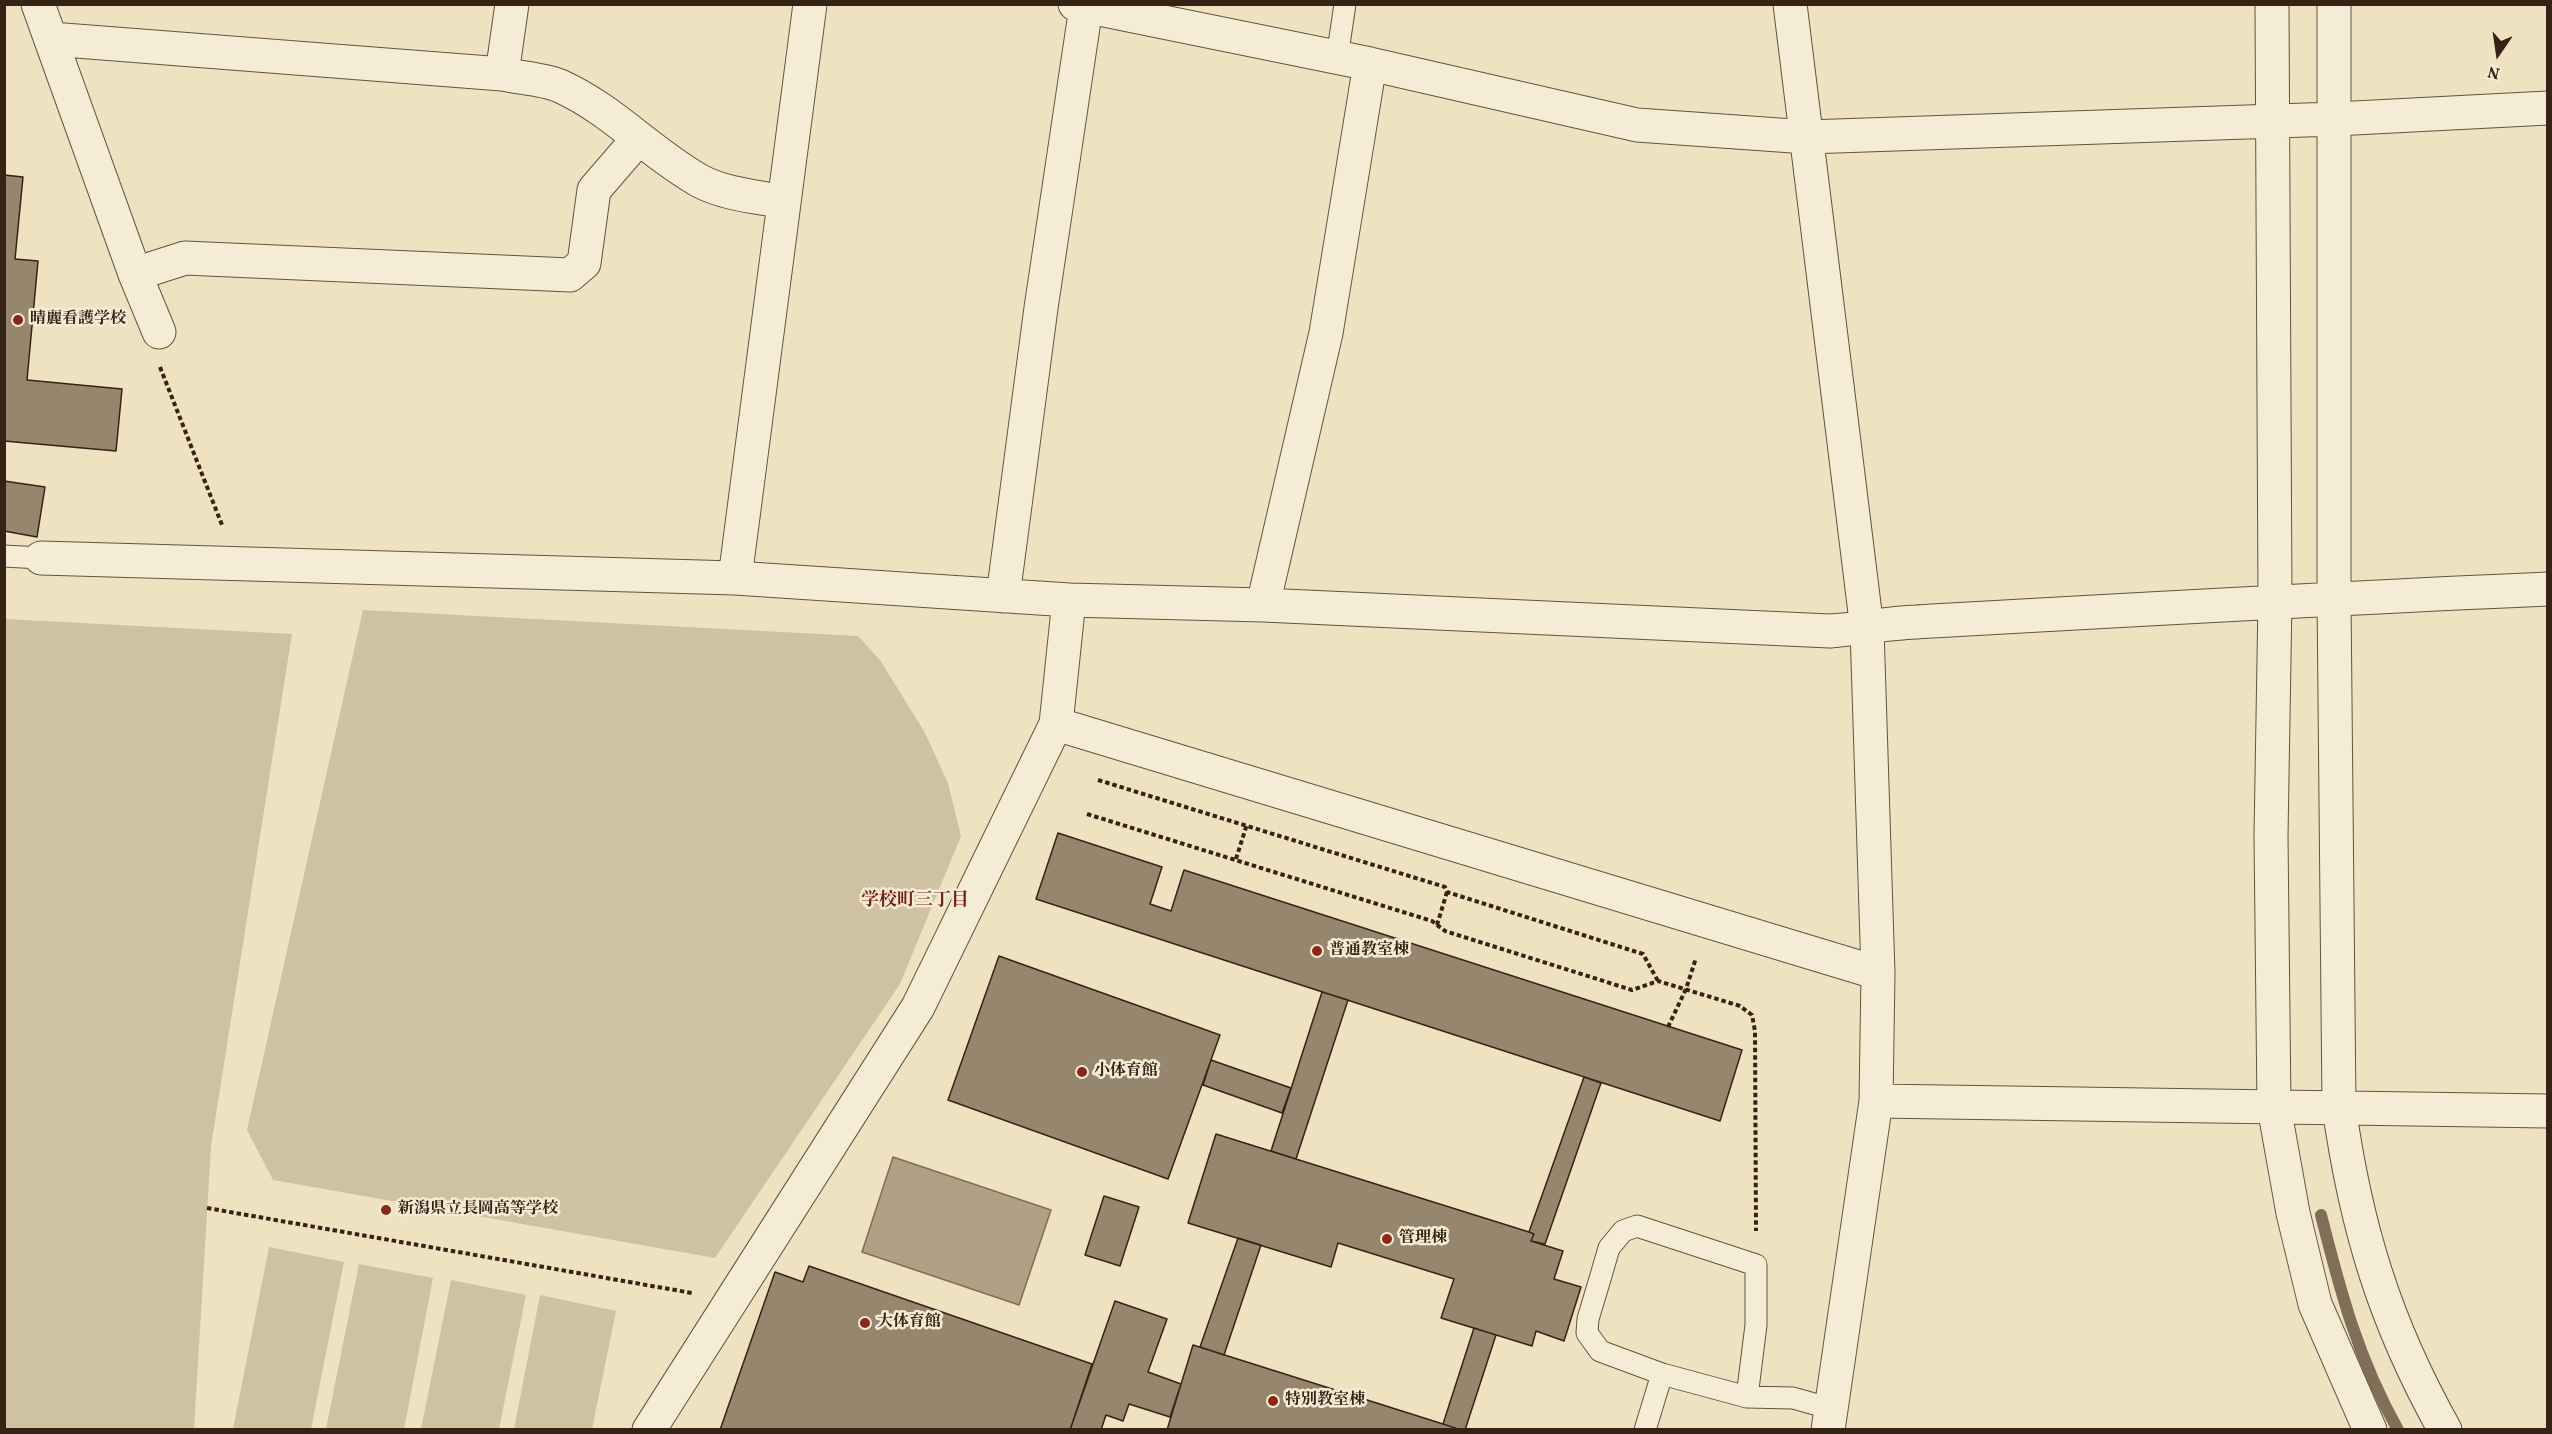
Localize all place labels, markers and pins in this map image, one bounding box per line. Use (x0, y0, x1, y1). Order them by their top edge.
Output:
place label: 晴麗看護学校 (30, 310, 126, 330)
marker: 晴麗看護学校 (11, 313, 25, 327)
place label: 普通教室棟 (1329, 941, 1409, 961)
marker: 普通教室棟 (1310, 944, 1324, 958)
place label: 小体育館 (1094, 1062, 1158, 1082)
marker: 小体育館 (1075, 1065, 1089, 1079)
place label: 新潟県立長岡高等学校 (398, 1200, 558, 1220)
marker: 新潟県立長岡高等学校 (379, 1203, 393, 1217)
place label: 管理棟 (1399, 1229, 1447, 1249)
marker: 管理棟 (1380, 1232, 1394, 1246)
place label: 大体育館 (877, 1313, 941, 1333)
marker: 大体育館 (858, 1316, 872, 1330)
place label: 特別教室棟 (1285, 1391, 1365, 1411)
marker: 特別教室棟 (1266, 1394, 1280, 1408)

